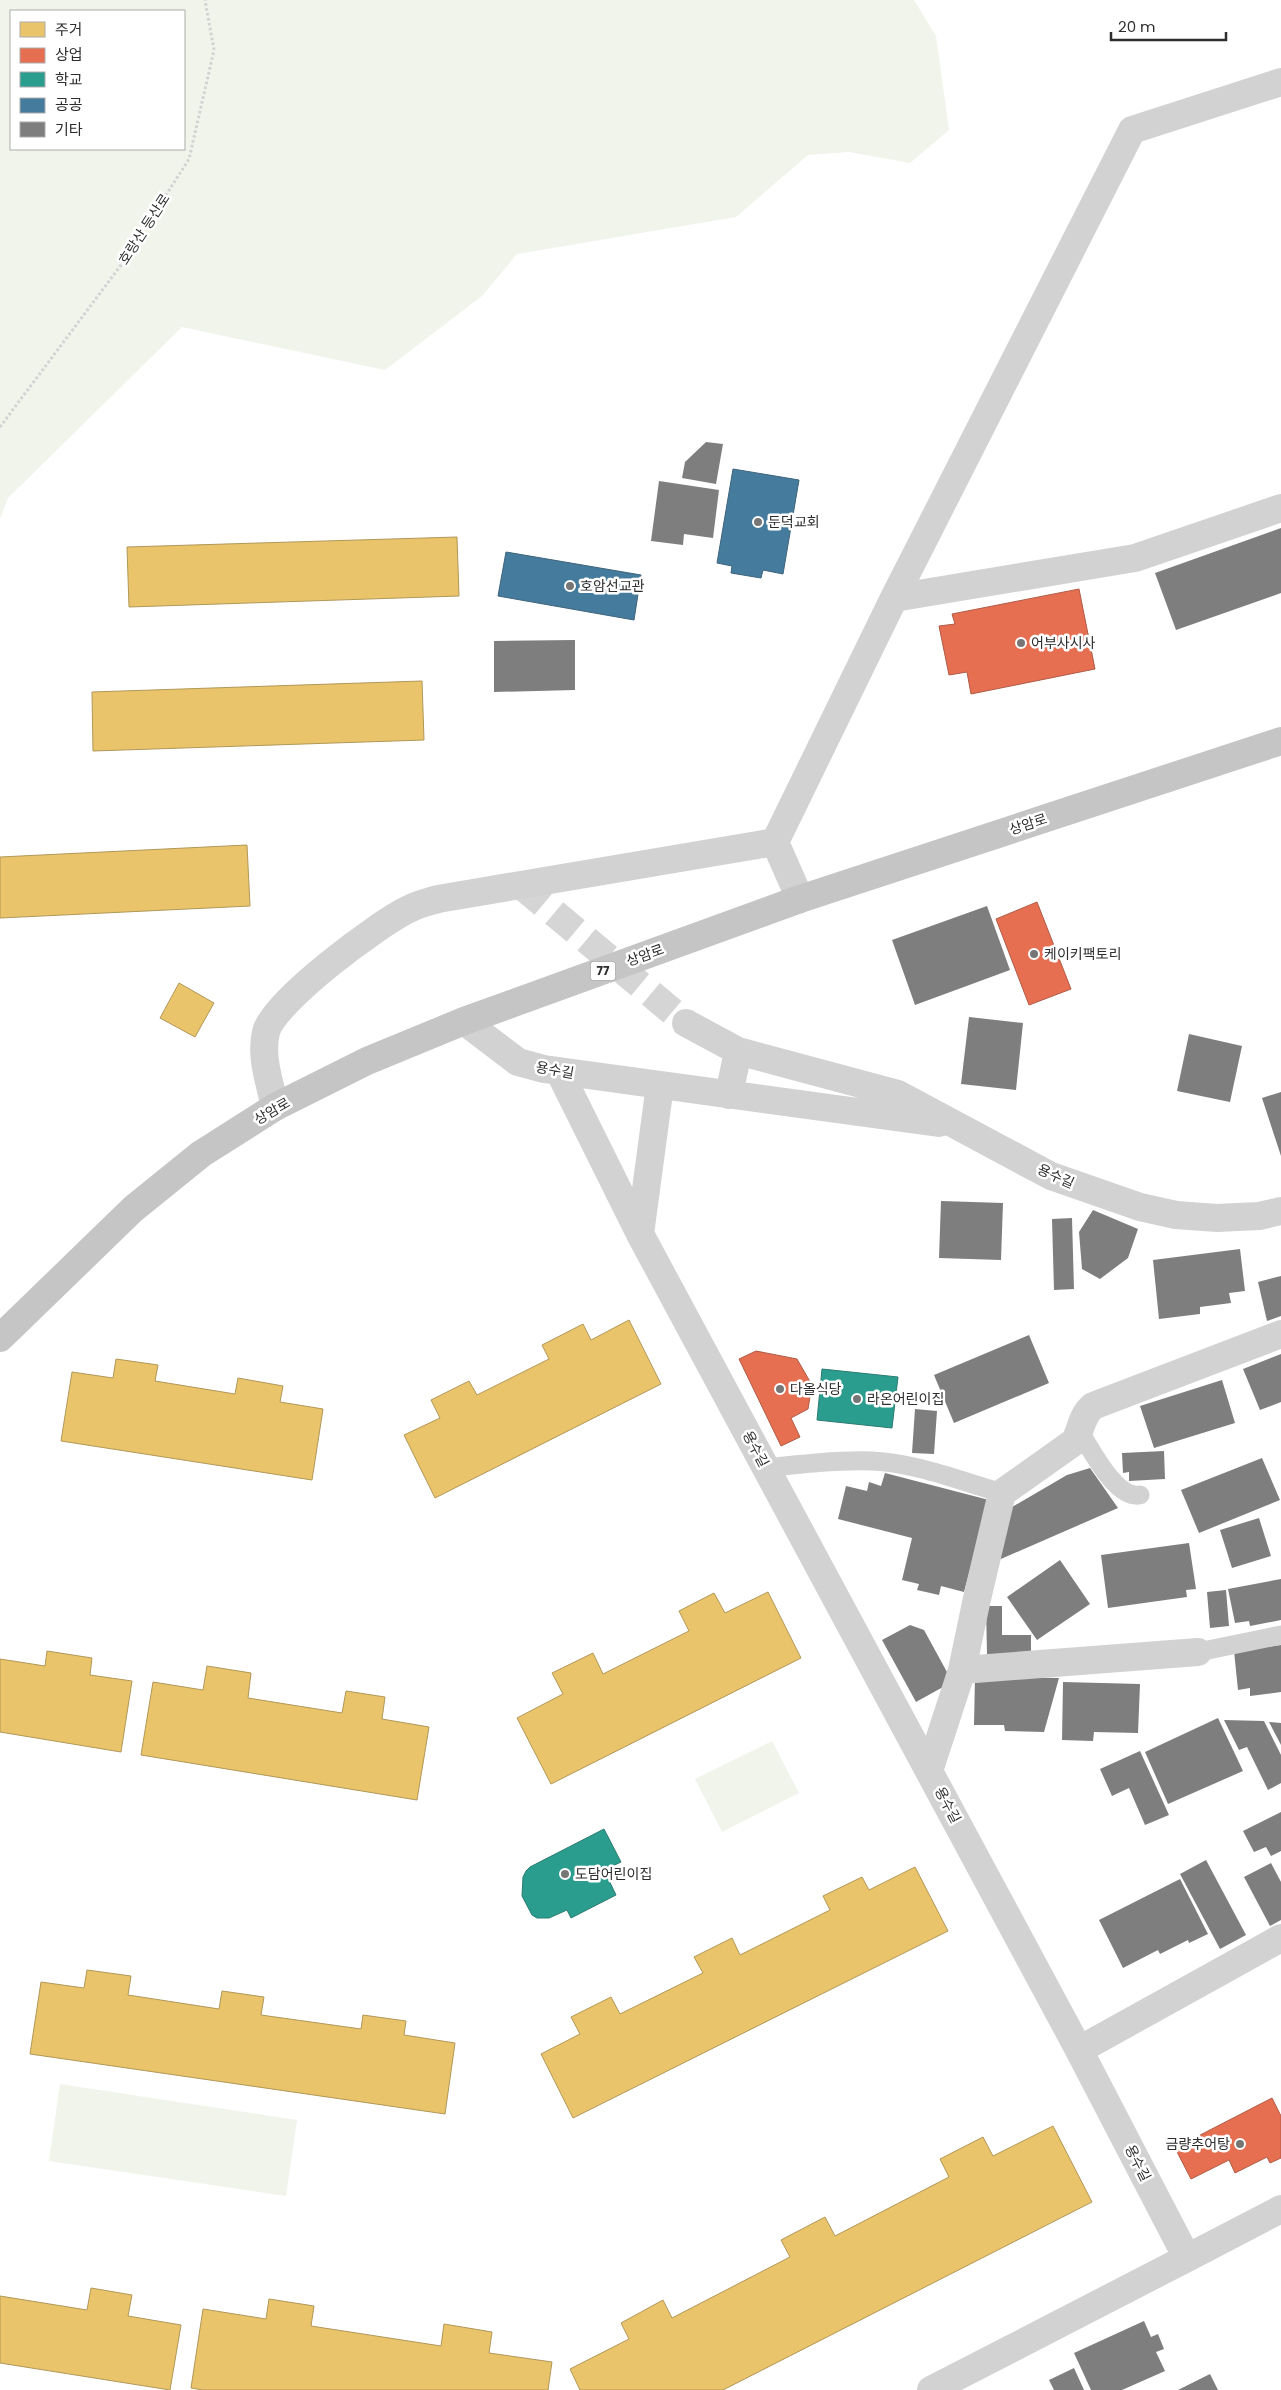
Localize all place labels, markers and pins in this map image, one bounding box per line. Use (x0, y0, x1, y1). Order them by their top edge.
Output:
place label: 둔덕교회 (768, 512, 820, 532)
marker: 둔덕교회 (752, 516, 764, 528)
place label: 호암선교관 (580, 576, 645, 596)
marker: 호암선교관 (564, 580, 576, 592)
place label: 어부사시사 (1031, 633, 1096, 653)
marker: 어부사시사 (1015, 637, 1027, 649)
place label: 케이키팩토리 (1044, 944, 1121, 964)
marker: 케이키팩토리 (1028, 948, 1040, 960)
place label: 다올식당 (790, 1379, 842, 1399)
marker: 다올식당 (774, 1383, 786, 1395)
place label: 라온어린이집 (867, 1389, 944, 1409)
marker: 라온어린이집 (851, 1393, 863, 1405)
place label: 도담어린이집 (575, 1864, 652, 1884)
marker: 도담어린이집 (559, 1868, 571, 1880)
place label: 금량추어탕 (1166, 2134, 1230, 2154)
marker: 금량추어탕 (1234, 2138, 1246, 2150)

